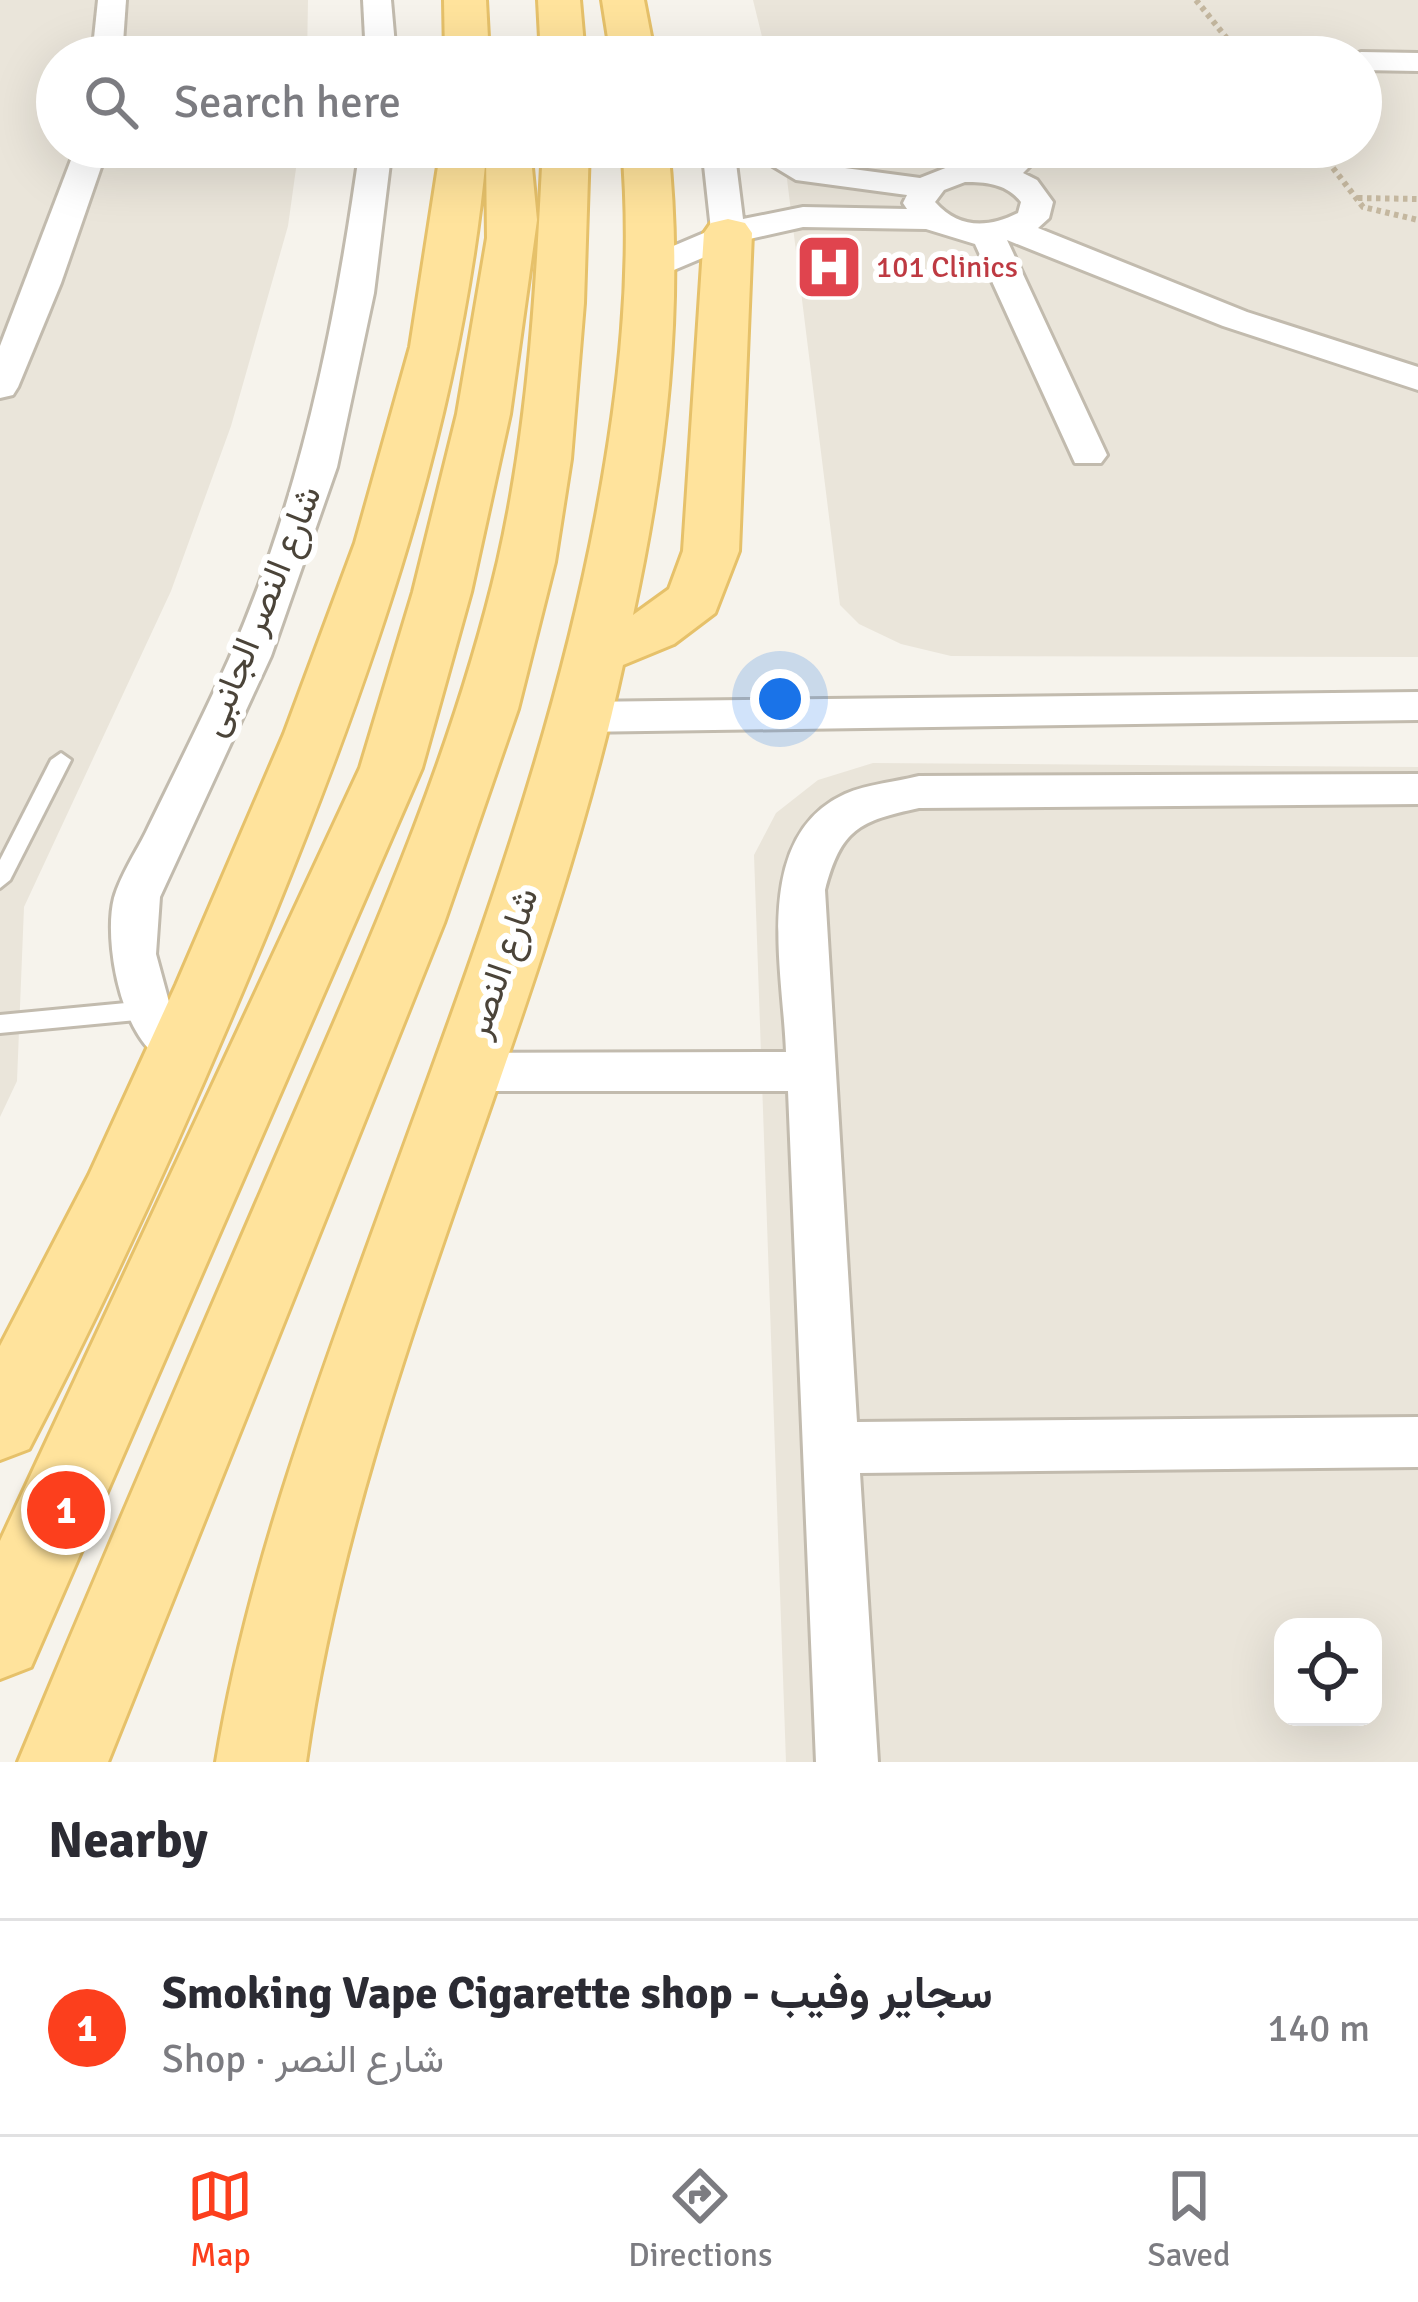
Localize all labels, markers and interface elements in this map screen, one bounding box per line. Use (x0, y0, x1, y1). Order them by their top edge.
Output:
search box (36, 36, 1382, 168)
icon: search (78, 69, 144, 135)
text: Search here (174, 75, 401, 130)
hospital icon: 101 Clinics (794, 232, 864, 302)
place label: 101 Clinics (876, 249, 1018, 286)
street label: شارع النصر الجانبى (190, 479, 333, 743)
your location (750, 669, 810, 729)
street label: شارع النصر (455, 882, 550, 1045)
pin: 1 (27, 1465, 105, 1555)
map controls (1274, 1618, 1382, 1726)
button: locate (1274, 1618, 1382, 1726)
text: Nearby (48, 1809, 208, 1872)
text: Smoking Vape Cigarette shop - سجاير وفيب (162, 1966, 993, 2021)
text: 1 (76, 2004, 98, 2052)
text: 140 m (1267, 2004, 1370, 2052)
text: Shop · شارع النصر (162, 2035, 444, 2083)
tab: Map (187, 2163, 253, 2276)
tab: Directions (628, 2163, 773, 2276)
tab: Saved (1147, 2163, 1231, 2276)

